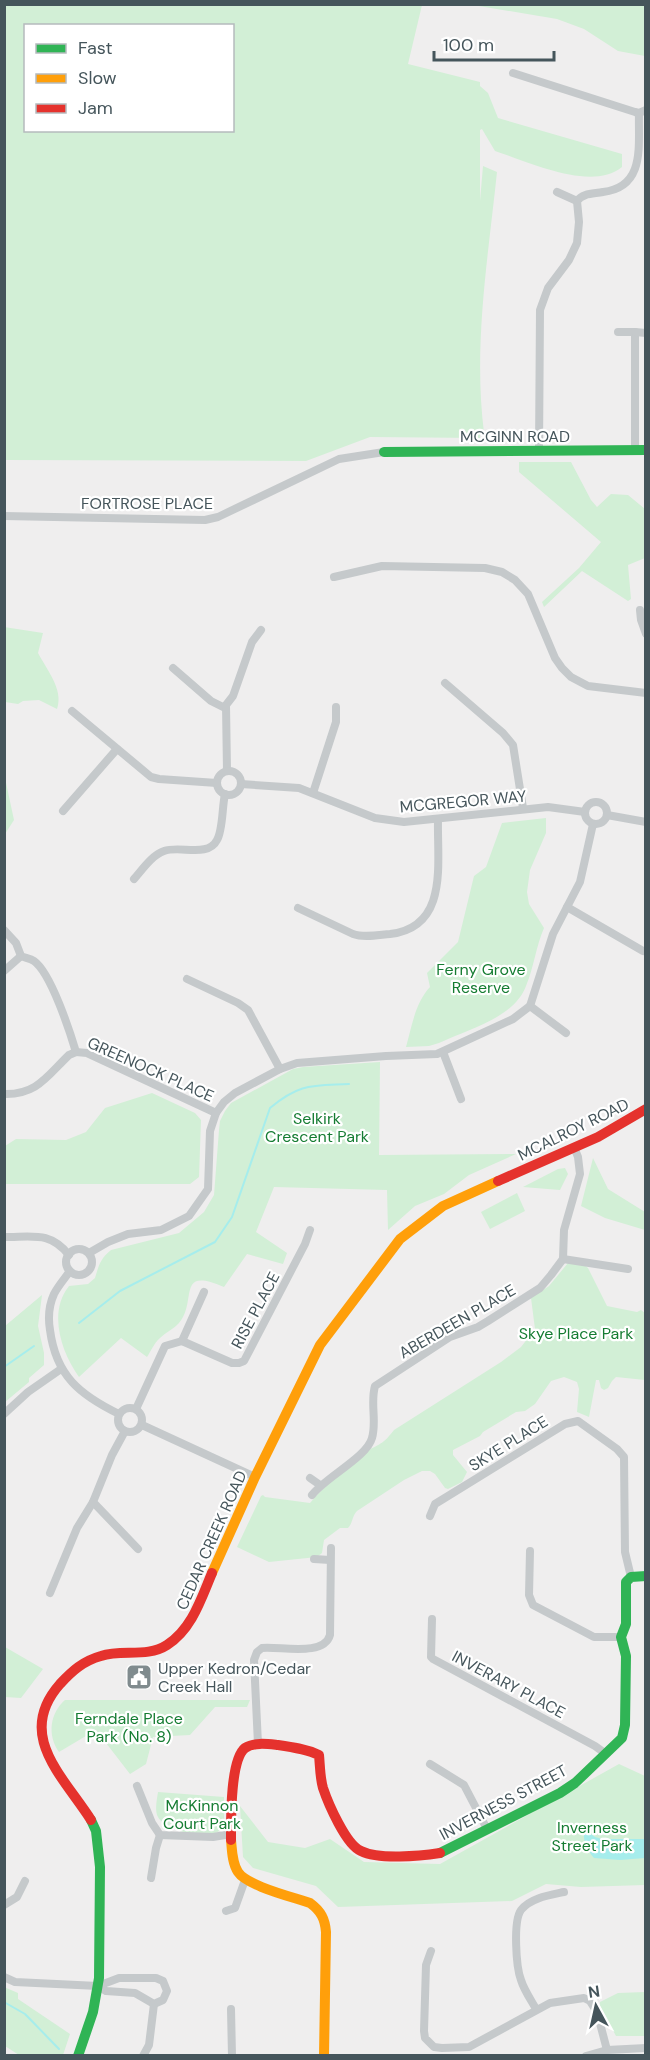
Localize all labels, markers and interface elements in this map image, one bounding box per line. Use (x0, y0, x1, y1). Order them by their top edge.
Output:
legend (24, 24, 234, 132)
scale bar (434, 24, 554, 62)
text: 100 m (443, 33, 494, 57)
text: Fast (78, 36, 113, 60)
text: Slow (78, 66, 117, 90)
text: Jam (78, 96, 113, 120)
street label: MCGINN ROAD (460, 426, 570, 447)
street label: FORTROSE PLACE (81, 493, 213, 514)
street label: MCGREGOR WAY (399, 786, 527, 817)
park label: Ferny Grove Reserve (436, 959, 526, 998)
street label: GREENOCK PLACE (84, 1032, 217, 1107)
street label: MCALROY ROAD (514, 1093, 632, 1165)
park label: Selkirk Crescent Park (265, 1108, 369, 1147)
street label: RISE PLACE (226, 1268, 284, 1352)
street label: ABERDEEN PLACE (395, 1279, 519, 1363)
park label: Skye Place Park (519, 1323, 633, 1344)
street label: SKYE PLACE (465, 1411, 552, 1476)
street label: CEDAR CREEK ROAD (171, 1467, 252, 1613)
street label: INVERARY PLACE (448, 1646, 569, 1723)
place label: Upper Kedron/Cedar Creek Hall (158, 1658, 311, 1697)
public building icon: Upper Kedron/Cedar Creek Hall (124, 1662, 154, 1692)
park label: Ferndale Place Park (No. 8) (75, 1708, 183, 1747)
street label: INVERNESS STREET (436, 1760, 571, 1845)
park label: McKinnon Court Park (163, 1795, 241, 1834)
park label: Inverness Street Park (551, 1817, 633, 1856)
north arrow (566, 1976, 626, 2036)
text: N (587, 1980, 601, 2003)

